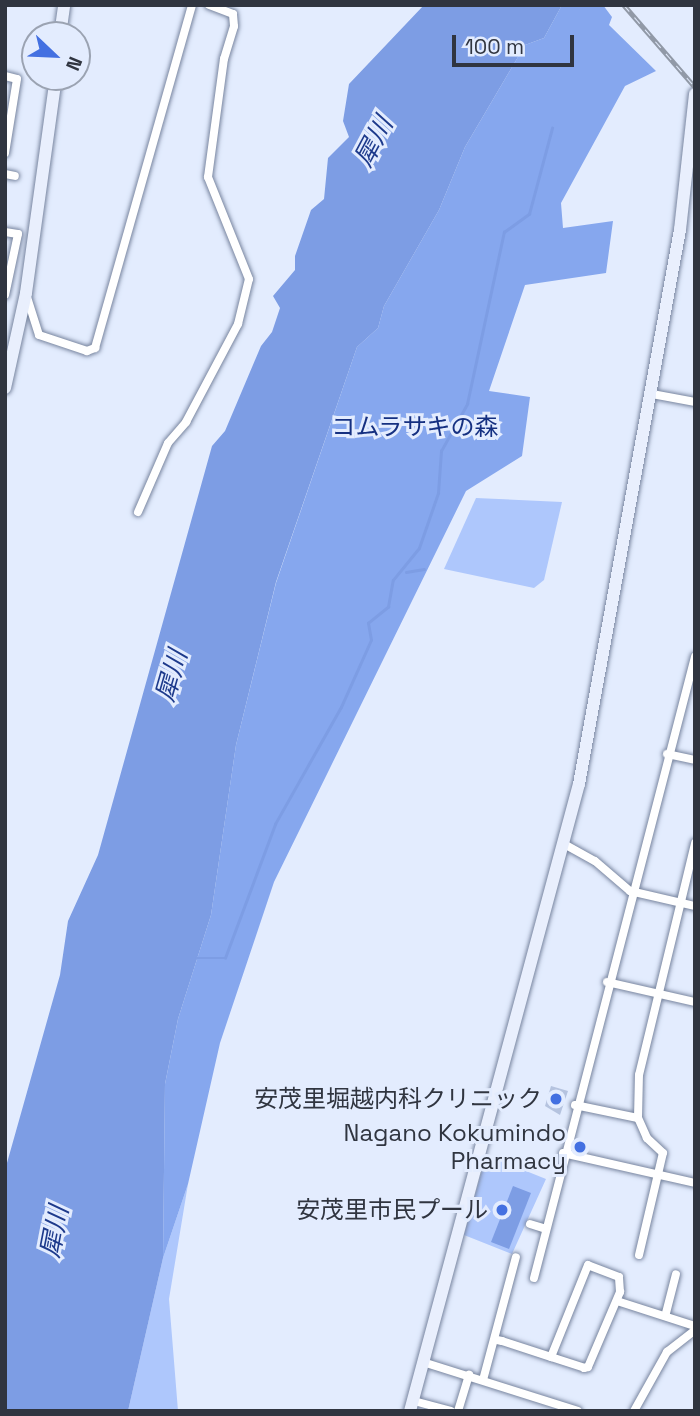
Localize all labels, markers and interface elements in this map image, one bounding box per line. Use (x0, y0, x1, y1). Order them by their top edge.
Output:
north arrow (21, 21, 91, 91)
scale bar (455, 21, 578, 65)
text: 100 m (465, 33, 524, 60)
text: N (60, 53, 88, 74)
water label: 犀川 (348, 112, 400, 172)
park label: コムラサキの森 (331, 413, 499, 441)
water label: 犀川 (150, 647, 194, 705)
place label: 安茂里堀越内科クリニック (254, 1085, 542, 1113)
marker: 安茂里堀越内科クリニック (548, 1091, 564, 1107)
place label: Nagano Kokumindo Pharmacy (344, 1119, 566, 1175)
marker: Nagano Kokumindo Pharmacy (572, 1139, 588, 1155)
place label: 安茂里市民プール (296, 1196, 488, 1224)
marker: 安茂里市民プール (494, 1202, 510, 1218)
water label: 犀川 (35, 1204, 75, 1260)

